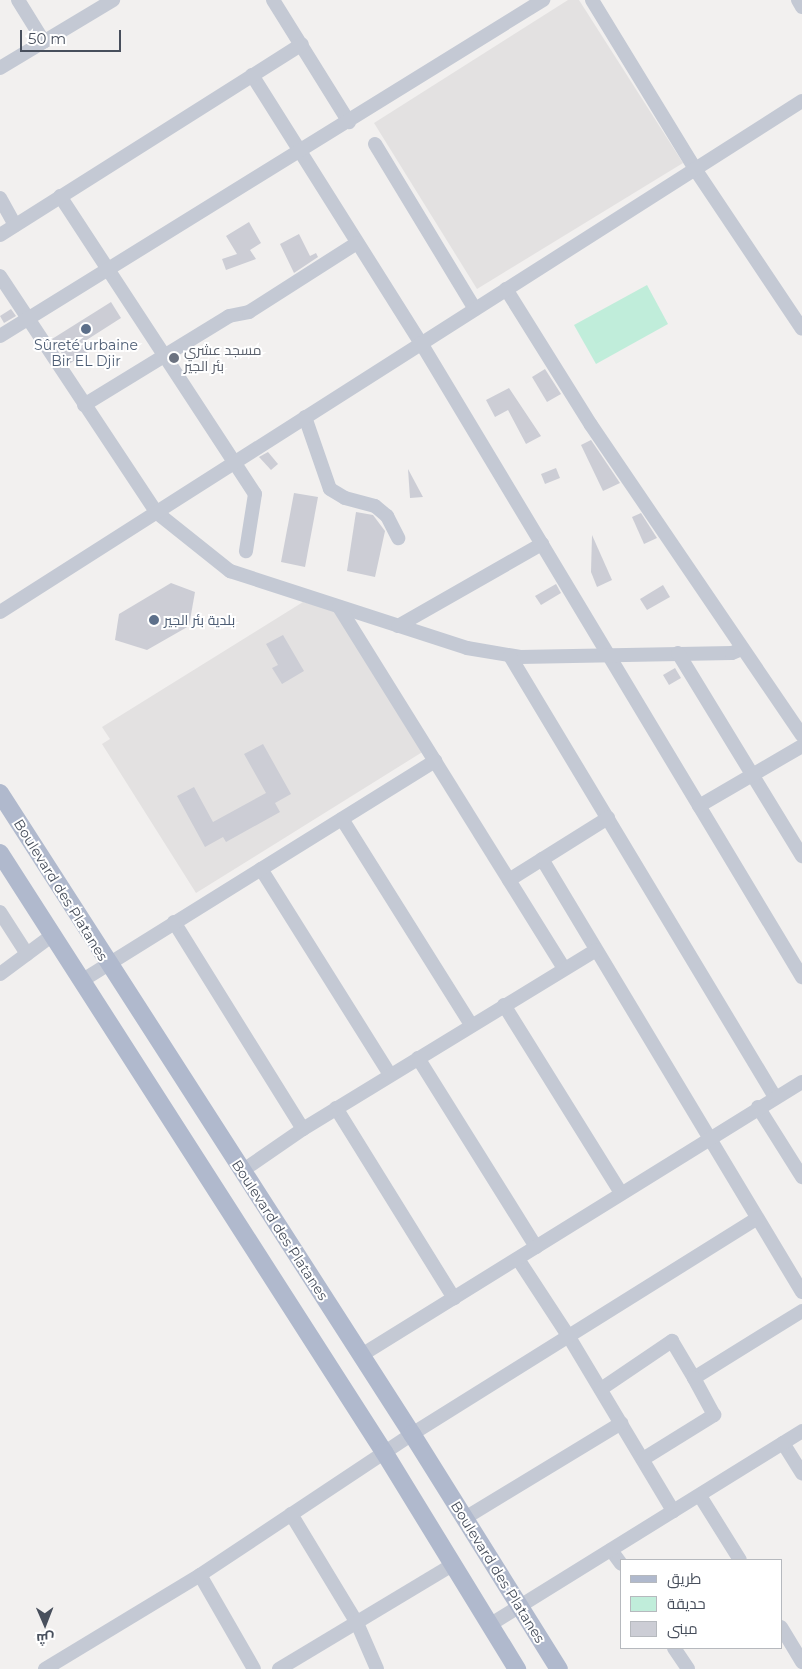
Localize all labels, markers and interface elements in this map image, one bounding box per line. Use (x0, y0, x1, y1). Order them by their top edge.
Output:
scale bar (22, 20, 124, 52)
text: 50 m (28, 29, 66, 48)
marker: Sûreté urbaine Bir EL Djir (80, 323, 92, 335)
place label: Sûreté urbaine Bir EL Djir (34, 337, 138, 370)
place label: مسجد عشري بئر الجير (184, 342, 261, 374)
marker: مسجد عشري بئر الجير (168, 352, 180, 364)
place label: بلدية بئر الجير (164, 612, 235, 628)
marker: بلدية بئر الجير (148, 614, 160, 626)
street label: Boulevard des Platanes (10, 816, 112, 964)
street label: Boulevard des Platanes (228, 1157, 332, 1303)
street label: Boulevard des Platanes (447, 1498, 549, 1646)
legend (620, 1559, 782, 1649)
text: طريق (667, 1569, 701, 1588)
text: حديقة (667, 1594, 706, 1613)
north arrow (20, 1599, 70, 1649)
text: مبنى (667, 1619, 698, 1638)
text: ش (36, 1630, 54, 1648)

